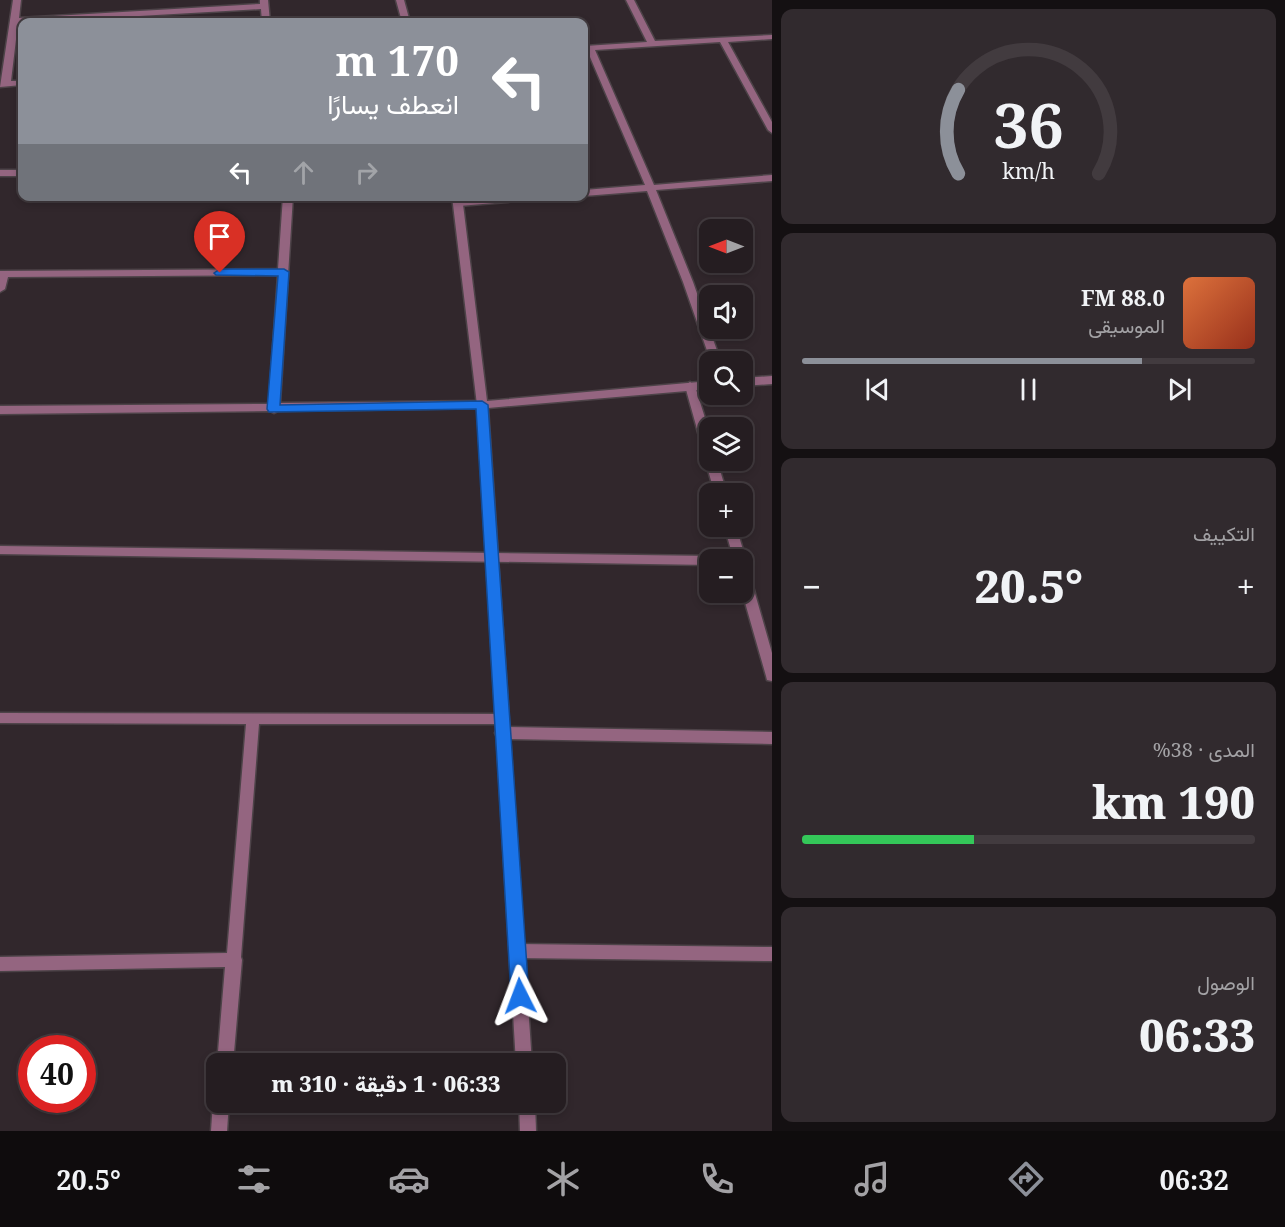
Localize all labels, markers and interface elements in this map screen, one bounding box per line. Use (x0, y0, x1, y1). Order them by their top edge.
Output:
text: 170 m (335, 31, 459, 88)
icon: left (480, 42, 558, 120)
text: 36 (993, 81, 1064, 166)
text: انعطف يسارًا (327, 85, 459, 122)
icon: left (224, 156, 257, 189)
icon: ahead (287, 156, 320, 189)
icon: right (350, 156, 383, 189)
text: km/h (1002, 156, 1055, 185)
pin (194, 211, 245, 273)
north arrow (699, 219, 753, 273)
map controls (699, 219, 753, 603)
icon: arrive (203, 220, 236, 253)
text: 88.0 FM (1081, 282, 1165, 312)
button: sound (699, 285, 753, 339)
text: الموسيقى (1088, 312, 1165, 339)
button: search (699, 351, 753, 405)
icon: previous (861, 373, 894, 406)
icon: pause (1012, 373, 1045, 406)
icon: next (1163, 373, 1196, 406)
button: layers (699, 417, 753, 471)
button: + (699, 483, 753, 537)
text: التكييف (1193, 520, 1255, 547)
button: − (699, 549, 753, 603)
text: 20.5° (975, 555, 1083, 616)
text: − (802, 564, 821, 609)
text: + (1237, 564, 1255, 609)
text: المدى · 38% (1153, 736, 1255, 763)
text: 190 km (1092, 771, 1255, 832)
position arrow (488, 964, 552, 1028)
text: الوصول (1197, 969, 1255, 996)
text: 06:33 (1139, 1004, 1255, 1065)
speed limit sign: 40 (18, 1035, 96, 1113)
text: 06:33 · 1 دقيقة · 310 m (272, 1068, 500, 1098)
icon: filters (233, 1158, 275, 1200)
icon: car (388, 1158, 430, 1200)
icon: climate (542, 1158, 584, 1200)
icon: phone (696, 1158, 738, 1200)
icon: music (851, 1158, 893, 1200)
icon: directions (1005, 1158, 1047, 1200)
text: 20.5° (56, 1161, 121, 1198)
text: 06:32 (1160, 1161, 1229, 1198)

